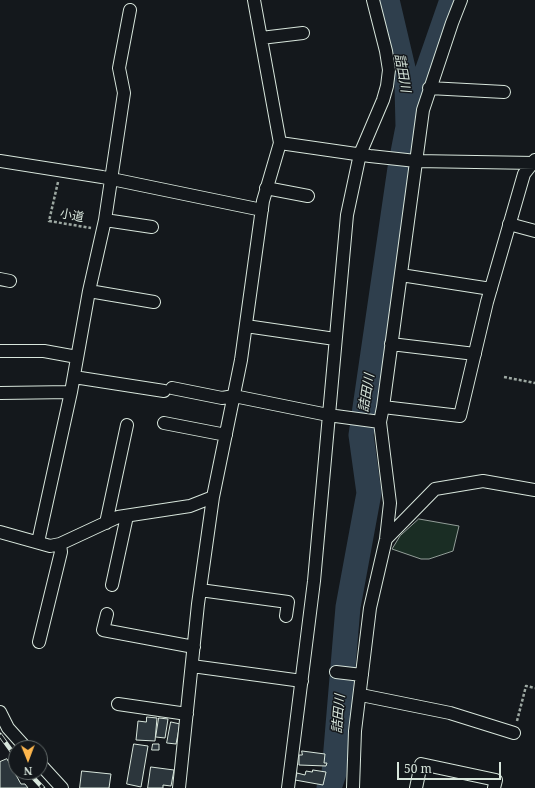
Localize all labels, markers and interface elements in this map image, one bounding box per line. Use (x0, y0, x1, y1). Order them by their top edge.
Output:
water label: 詰田川 (391, 52, 413, 94)
street label: 小道 (59, 207, 85, 225)
water label: 詰田川 (356, 373, 378, 413)
water label: 詰田川 (330, 694, 348, 734)
north arrow (8, 740, 48, 780)
scale bar (399, 754, 503, 780)
text: 50 m (404, 760, 432, 777)
text: N (24, 764, 33, 779)

